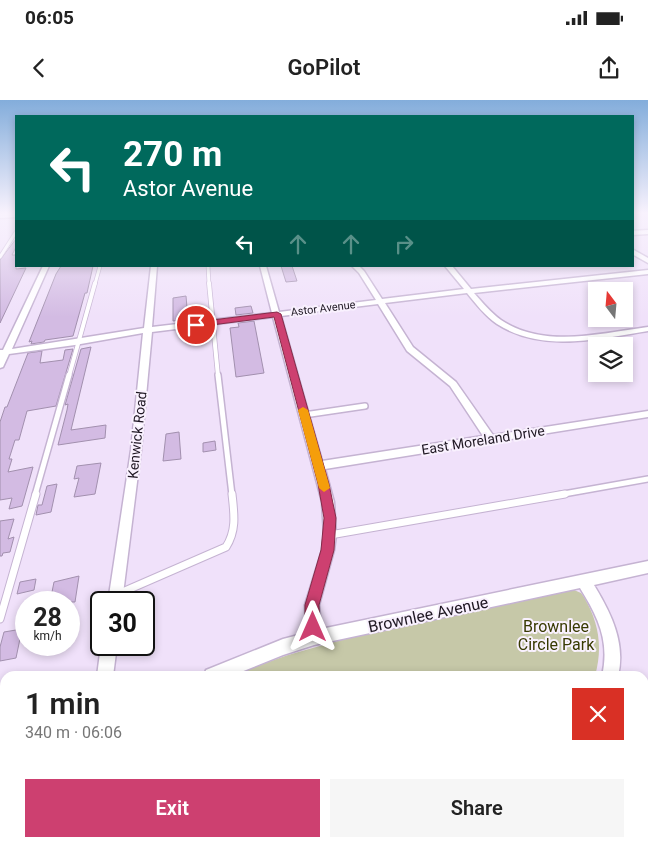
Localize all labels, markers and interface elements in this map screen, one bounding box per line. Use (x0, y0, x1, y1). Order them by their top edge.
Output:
text: 06:05 (25, 6, 74, 29)
icon: back (25, 54, 53, 82)
icon: share (595, 54, 623, 82)
text: GoPilot (288, 55, 360, 80)
text: 270 m (123, 134, 222, 175)
icon: left (40, 135, 105, 200)
text: Astor Avenue (123, 176, 253, 201)
icon: left (231, 230, 259, 258)
icon: ahead (284, 230, 312, 258)
icon: ahead (337, 230, 365, 258)
icon: right (390, 230, 418, 258)
north arrow (588, 282, 632, 328)
map controls (588, 282, 633, 382)
street label: Astor Avenue (290, 298, 356, 319)
pin (175, 304, 217, 346)
icon: arrive (182, 311, 210, 339)
button: layers (588, 337, 633, 382)
street label: Kenwick Road (124, 391, 150, 479)
street label: East Moreland Drive (420, 422, 546, 458)
speed limit sign: 30 (90, 591, 155, 656)
street label: Brownlee Avenue (366, 592, 490, 637)
position arrow (286, 600, 338, 652)
text: 28 (33, 603, 62, 632)
park label: Brownlee Circle Park (518, 617, 595, 654)
text: km/h (33, 629, 62, 643)
text: 1 min (25, 686, 100, 721)
button: close (572, 688, 624, 740)
text: 340 m · 06:06 (25, 723, 122, 742)
button: Exit (25, 779, 320, 837)
button: Share (330, 779, 624, 837)

